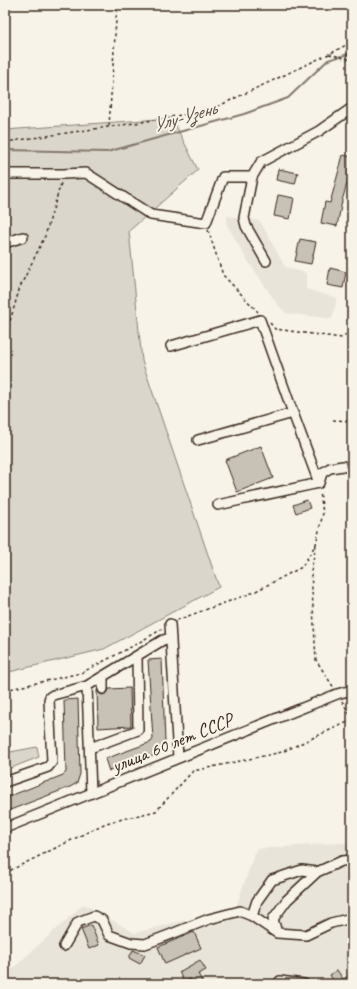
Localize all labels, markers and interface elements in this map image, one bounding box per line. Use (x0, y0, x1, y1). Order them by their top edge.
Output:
water label: Улу-Узень (149, 95, 222, 137)
street label: улица 60 лет СССР (107, 707, 239, 778)

